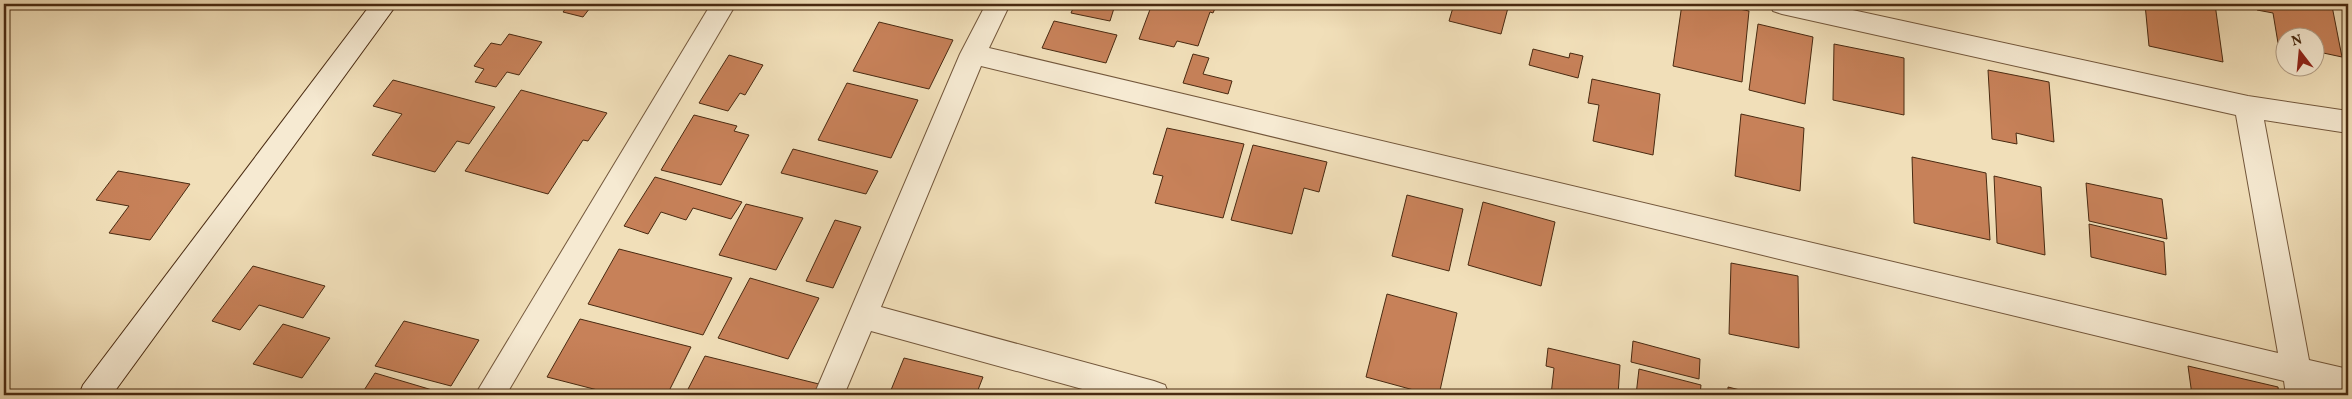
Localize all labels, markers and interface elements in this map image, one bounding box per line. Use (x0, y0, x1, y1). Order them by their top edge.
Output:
north arrow (2274, 28, 2324, 78)
text: N (2289, 30, 2304, 51)

